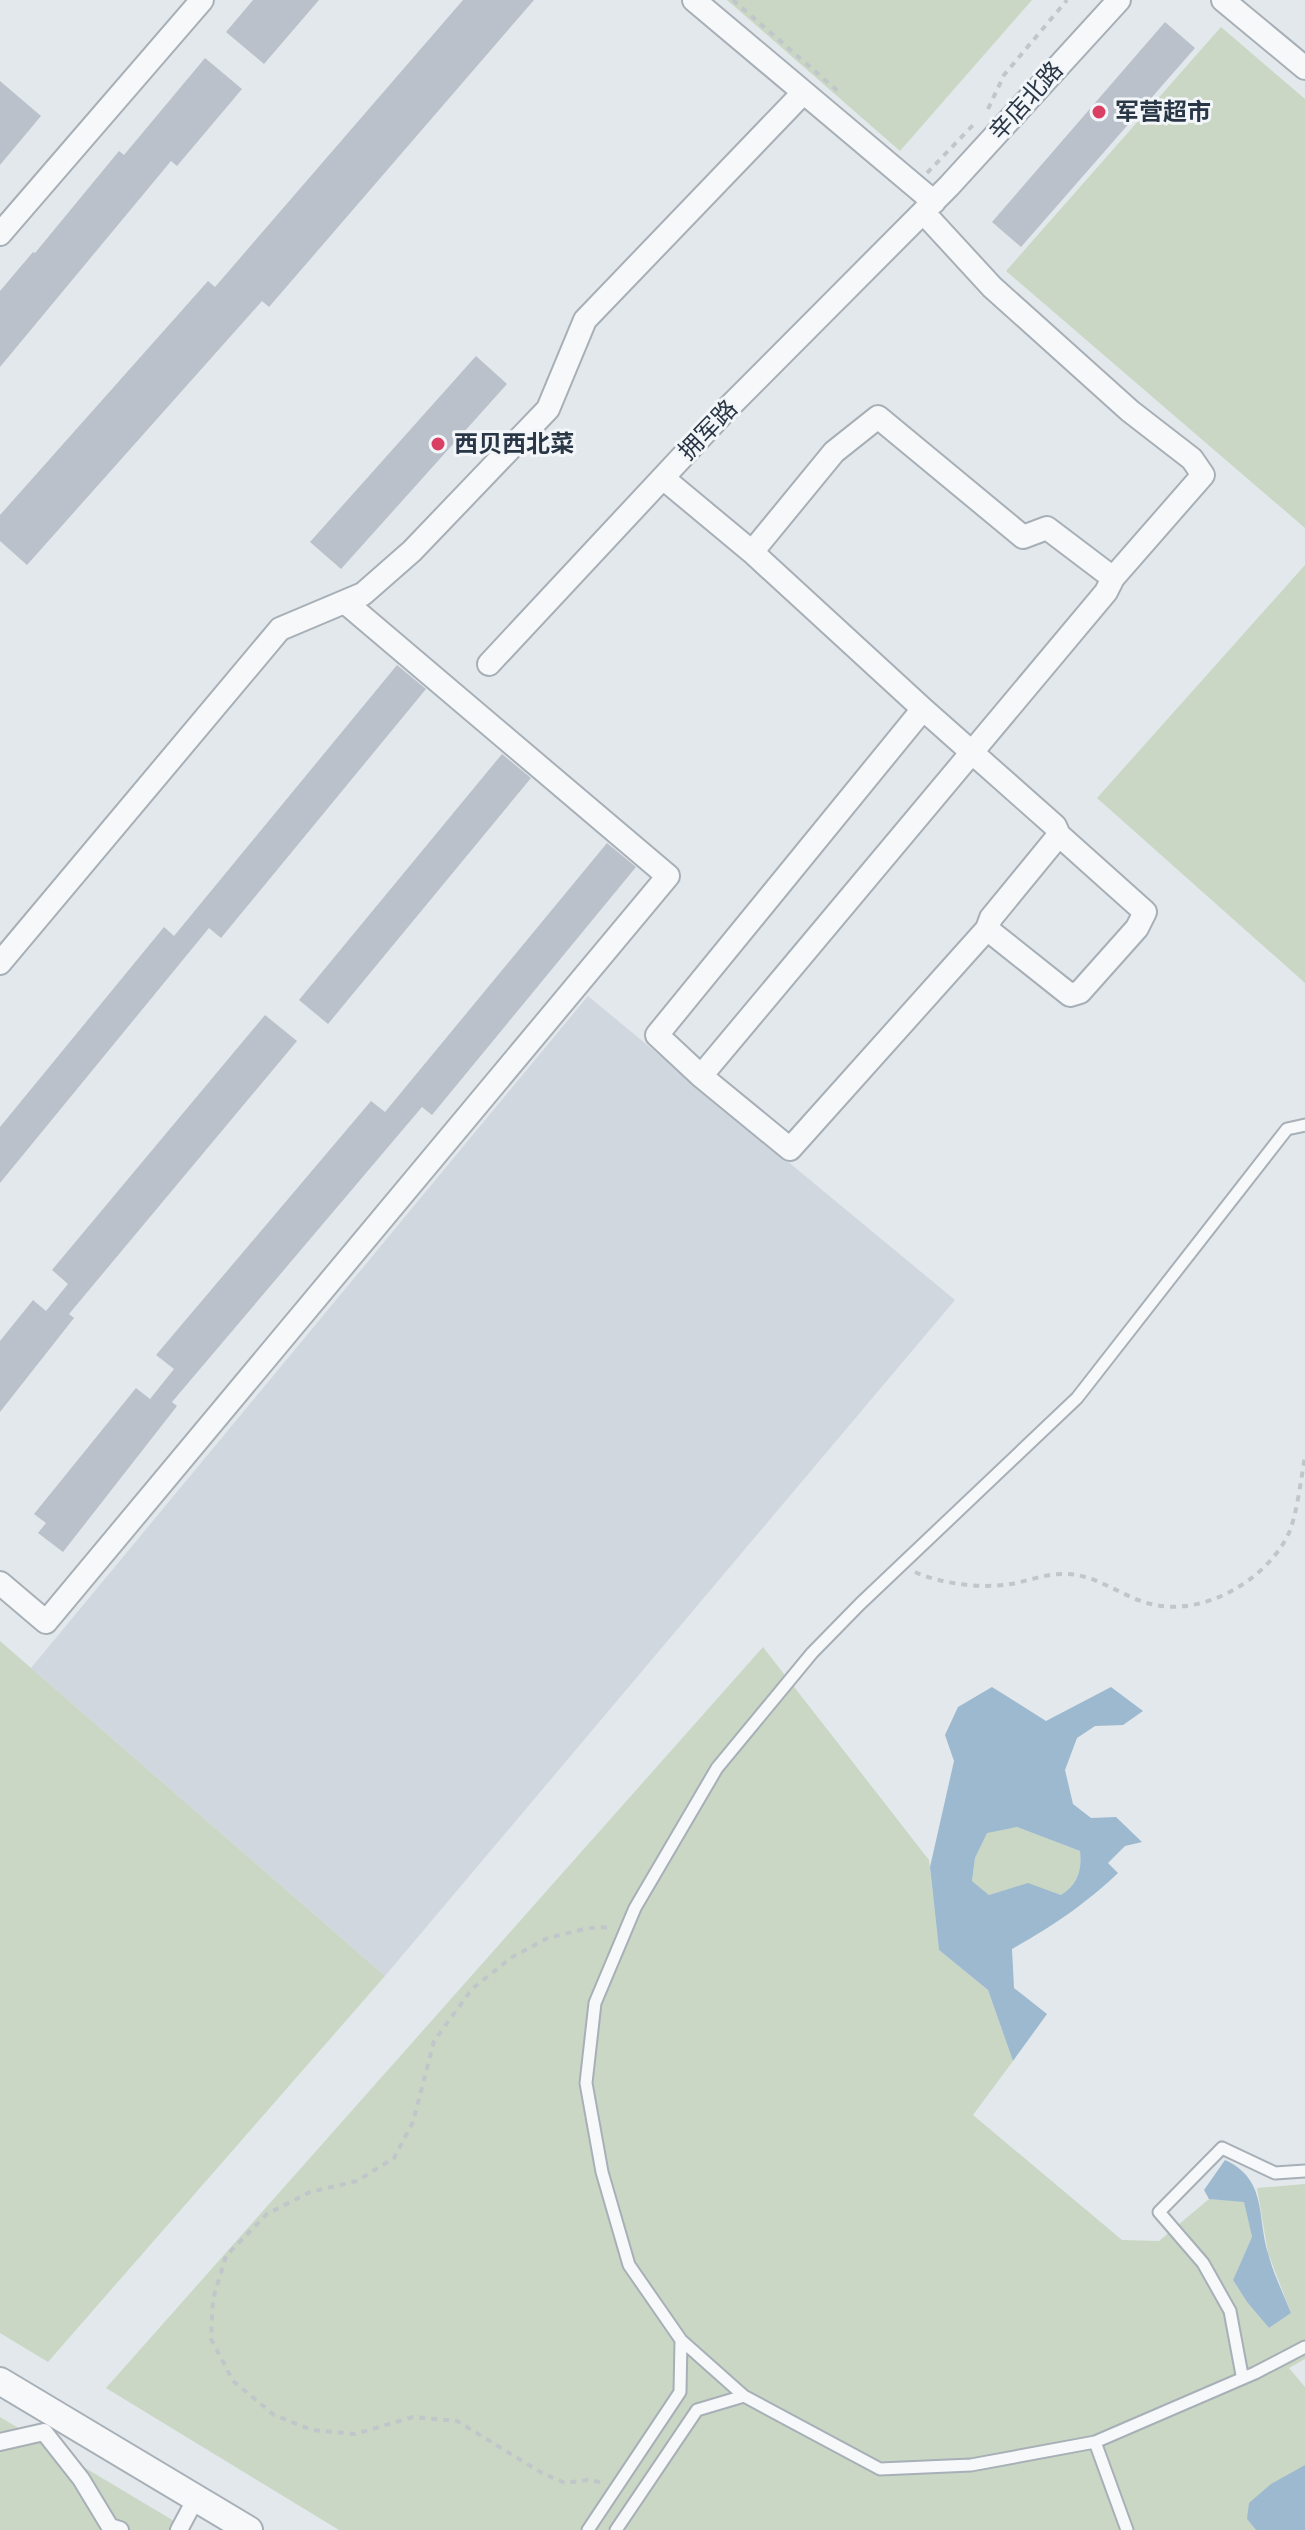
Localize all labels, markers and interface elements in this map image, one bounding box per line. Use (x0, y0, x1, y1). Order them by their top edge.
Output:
street label: 辛店北路 (981, 53, 1071, 148)
place label: 军营超市 (1115, 94, 1211, 129)
marker: 军营超市 (1090, 103, 1108, 121)
street label: 拥军路 (670, 392, 745, 468)
place label: 西贝西北菜 (454, 426, 574, 461)
marker: 西贝西北菜 (429, 435, 447, 453)

